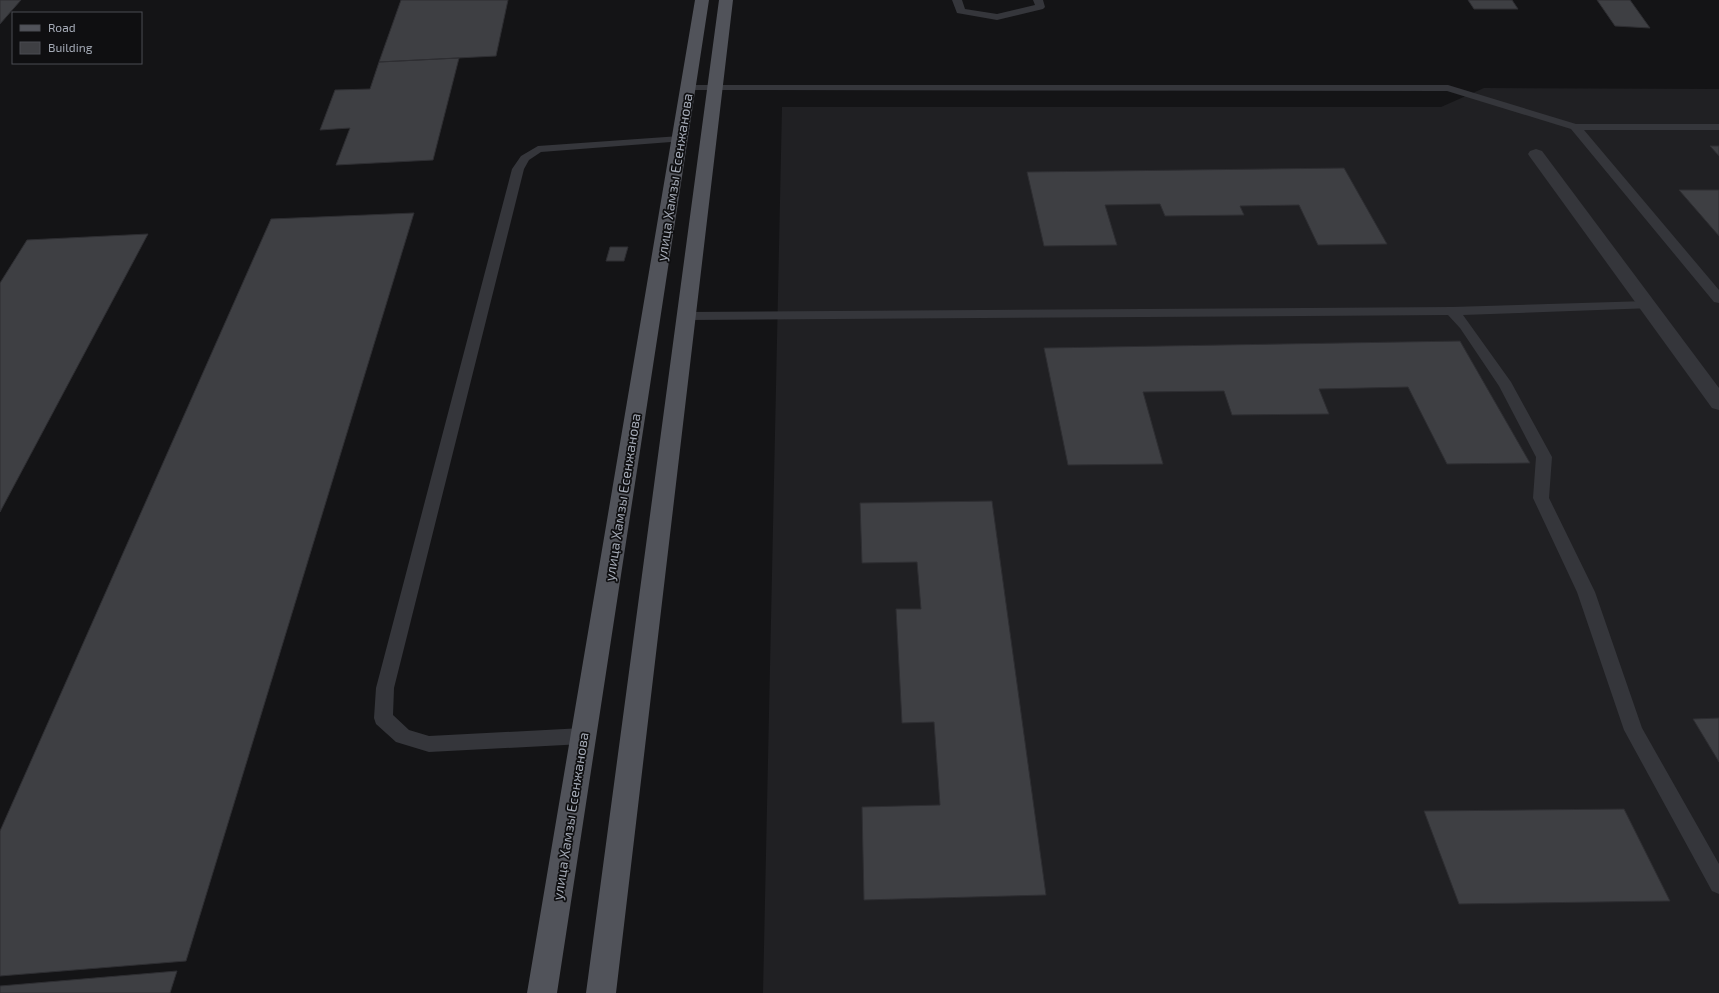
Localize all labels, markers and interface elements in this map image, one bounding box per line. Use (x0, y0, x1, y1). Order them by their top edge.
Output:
legend (12, 12, 142, 64)
text: Road (48, 20, 76, 34)
text: Building (48, 40, 93, 54)
street label: улица Хамзы Есенжанова (652, 92, 696, 262)
street label: улица Хамзы Есенжанова (600, 412, 644, 582)
street label: улица Хамзы Есенжанова (548, 731, 592, 901)

